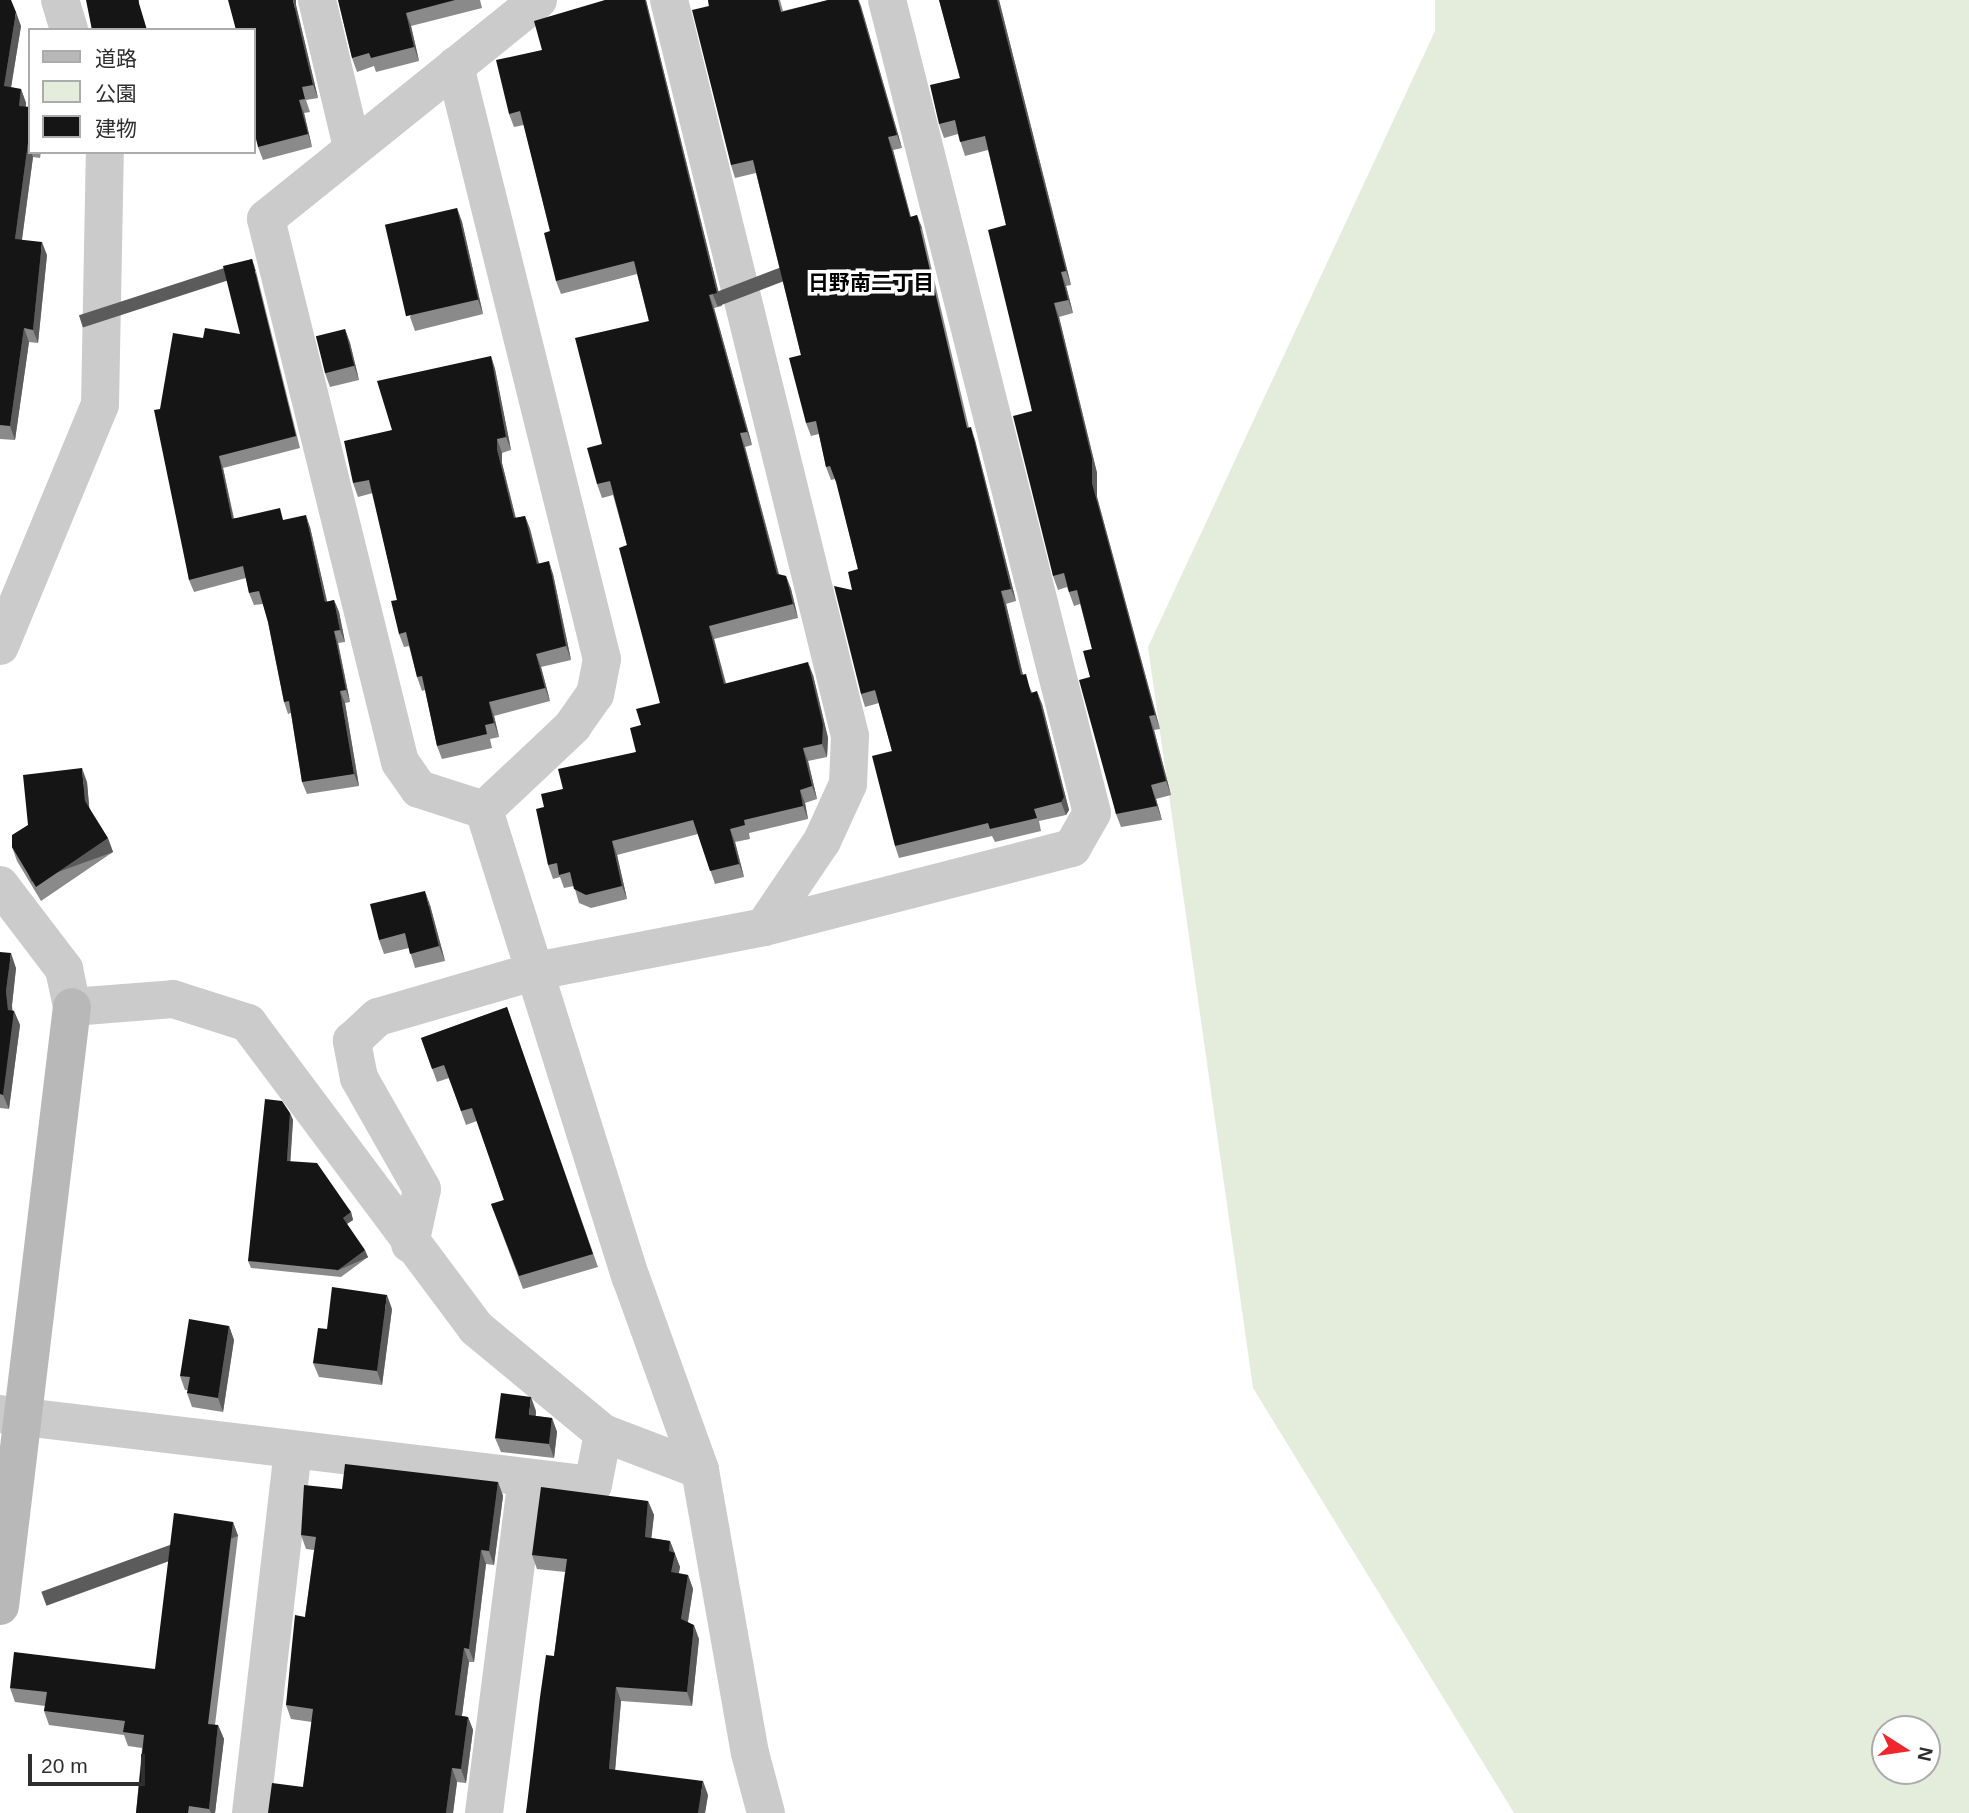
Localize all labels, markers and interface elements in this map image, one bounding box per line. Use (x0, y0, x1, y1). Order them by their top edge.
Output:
legend (28, 28, 256, 154)
text: 道路 (95, 47, 137, 70)
text: 公園 (95, 82, 137, 105)
text: 建物 (95, 117, 137, 140)
district label: 日野南二丁目 (808, 270, 934, 296)
north arrow (1871, 1715, 1941, 1785)
scale bar (32, 1740, 149, 1784)
text: N (1913, 1745, 1937, 1763)
text: 20 m (41, 1754, 88, 1777)

